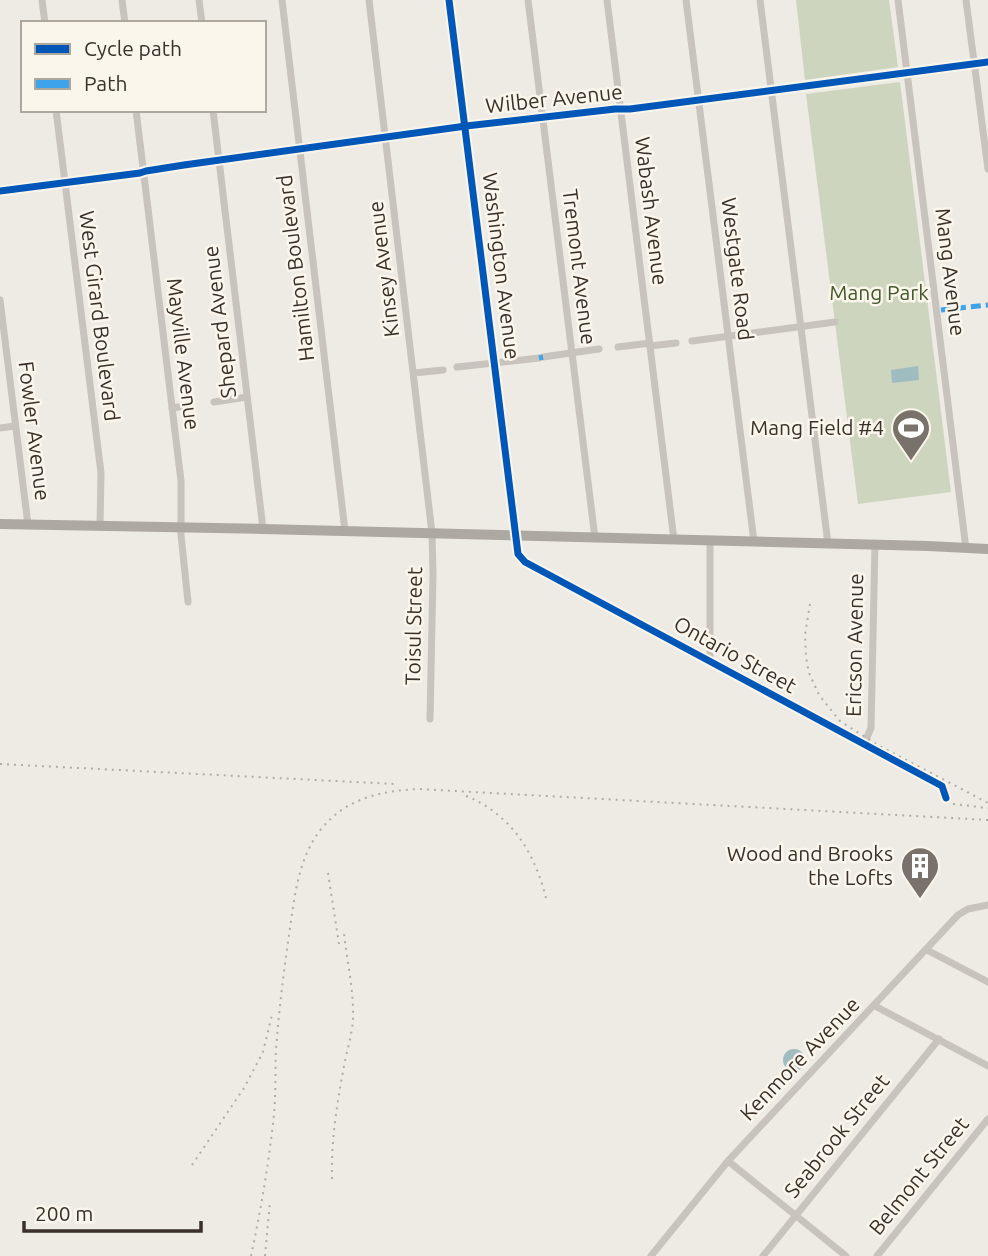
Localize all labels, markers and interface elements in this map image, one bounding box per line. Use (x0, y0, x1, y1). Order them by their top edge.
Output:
legend (21, 21, 266, 112)
text: Cycle path (84, 36, 182, 60)
text: Path (84, 71, 127, 95)
street label: Wilber Avenue (484, 79, 624, 117)
street label: Wabash Avenue (631, 135, 673, 287)
street label: Washington Avenue (479, 171, 525, 361)
street label: Hamilton Boulevard (272, 174, 318, 363)
street label: Tremont Avenue (559, 188, 601, 346)
street label: Westgate Road (717, 196, 759, 342)
street label: Kinsey Avenue (363, 200, 403, 338)
street label: Mang Avenue (931, 207, 971, 337)
street label: West Girard Boulevard (75, 209, 125, 422)
street label: Shepard Avenue (198, 245, 240, 400)
street label: Mayville Avenue (163, 276, 205, 431)
park label: Mang Park (829, 280, 929, 304)
street label: Fowler Avenue (15, 360, 55, 502)
sports icon: Mang Field #4 (890, 407, 932, 462)
place label: Mang Field #4 (750, 415, 884, 439)
street label: Toisul Street (400, 567, 426, 685)
street label: Ericson Avenue (841, 573, 867, 717)
street label: Ontario Street (670, 611, 801, 698)
place label: Wood and Brooks the Lofts (727, 841, 893, 889)
building icon: Wood and Brooks the Lofts (899, 845, 941, 900)
street label: Kenmore Avenue (735, 992, 864, 1125)
street label: Seabrook Street (779, 1069, 893, 1202)
street label: Belmont Street (863, 1112, 973, 1239)
scale bar (24, 1190, 201, 1234)
text: 200 m (35, 1201, 93, 1225)

